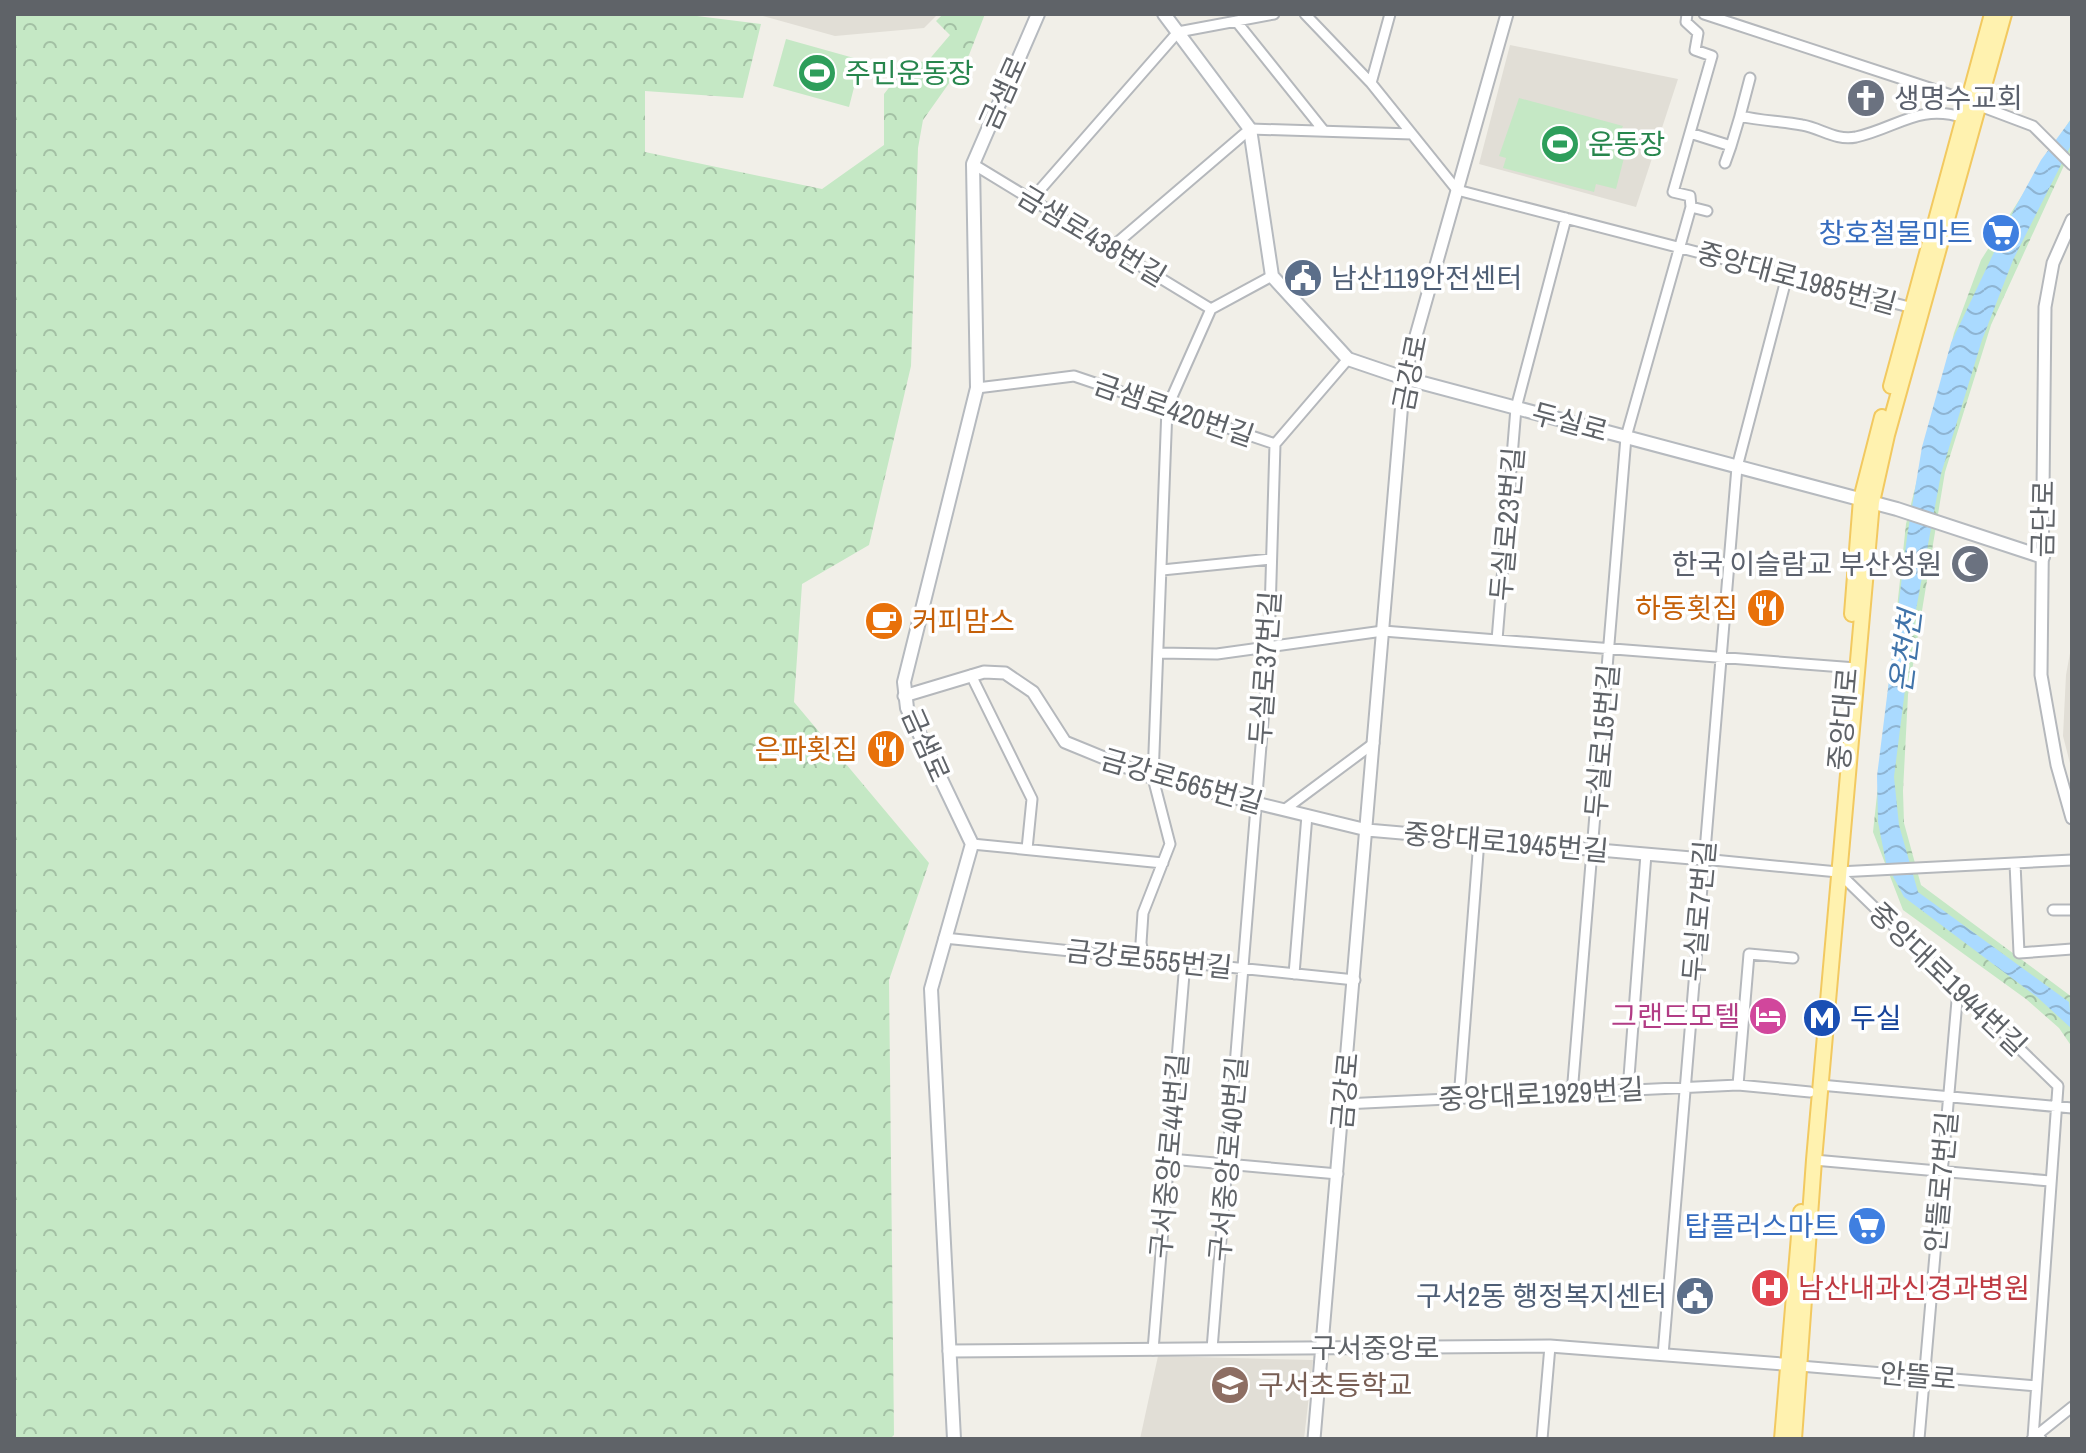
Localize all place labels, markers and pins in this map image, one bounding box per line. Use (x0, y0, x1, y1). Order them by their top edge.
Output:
sports icon: 주민운동장 (796, 52, 838, 94)
place label: 주민운동장 (845, 54, 974, 92)
church icon: 생명수교회 (1845, 77, 1887, 119)
place label: 생명수교회 (1894, 79, 2023, 117)
sports icon: 운동장 (1539, 123, 1581, 165)
place label: 운동장 (1588, 125, 1665, 163)
supermarket icon: 창호철물마트 (1980, 212, 2022, 254)
place label: 창호철물마트 (1818, 214, 1973, 252)
public building icon: 남산119안전센터 (1282, 257, 1324, 299)
place label: 남산119안전센터 (1331, 259, 1522, 297)
mosque icon: 한국 이슬람교 부산성원 (1949, 543, 1991, 585)
place label: 한국 이슬람교 부산성원 (1672, 545, 1942, 583)
restaurant icon: 하동횟집 (1745, 587, 1787, 629)
place label: 하동횟집 (1635, 589, 1738, 627)
cafe icon: 커피맘스 (863, 600, 905, 642)
place label: 커피맘스 (912, 602, 1015, 640)
restaurant icon: 은파횟집 (865, 728, 907, 770)
place label: 은파횟집 (755, 730, 858, 768)
hotel icon: 그랜드모텔 (1747, 995, 1789, 1037)
place label: 그랜드모텔 (1611, 997, 1740, 1035)
metro station icon: 두실 (1801, 997, 1843, 1039)
place label: 두실 (1850, 999, 1902, 1037)
supermarket icon: 탑플러스마트 (1846, 1205, 1888, 1247)
place label: 탑플러스마트 (1684, 1207, 1839, 1245)
hospital icon: 남산내과신경과병원 (1749, 1267, 1791, 1309)
place label: 남산내과신경과병원 (1798, 1269, 2030, 1307)
public building icon: 구서2동 행정복지센터 (1674, 1275, 1716, 1317)
place label: 구서2동 행정복지센터 (1416, 1277, 1667, 1315)
school or university icon: 구서초등학교 (1209, 1364, 1251, 1406)
place label: 구서초등학교 (1258, 1366, 1413, 1404)

